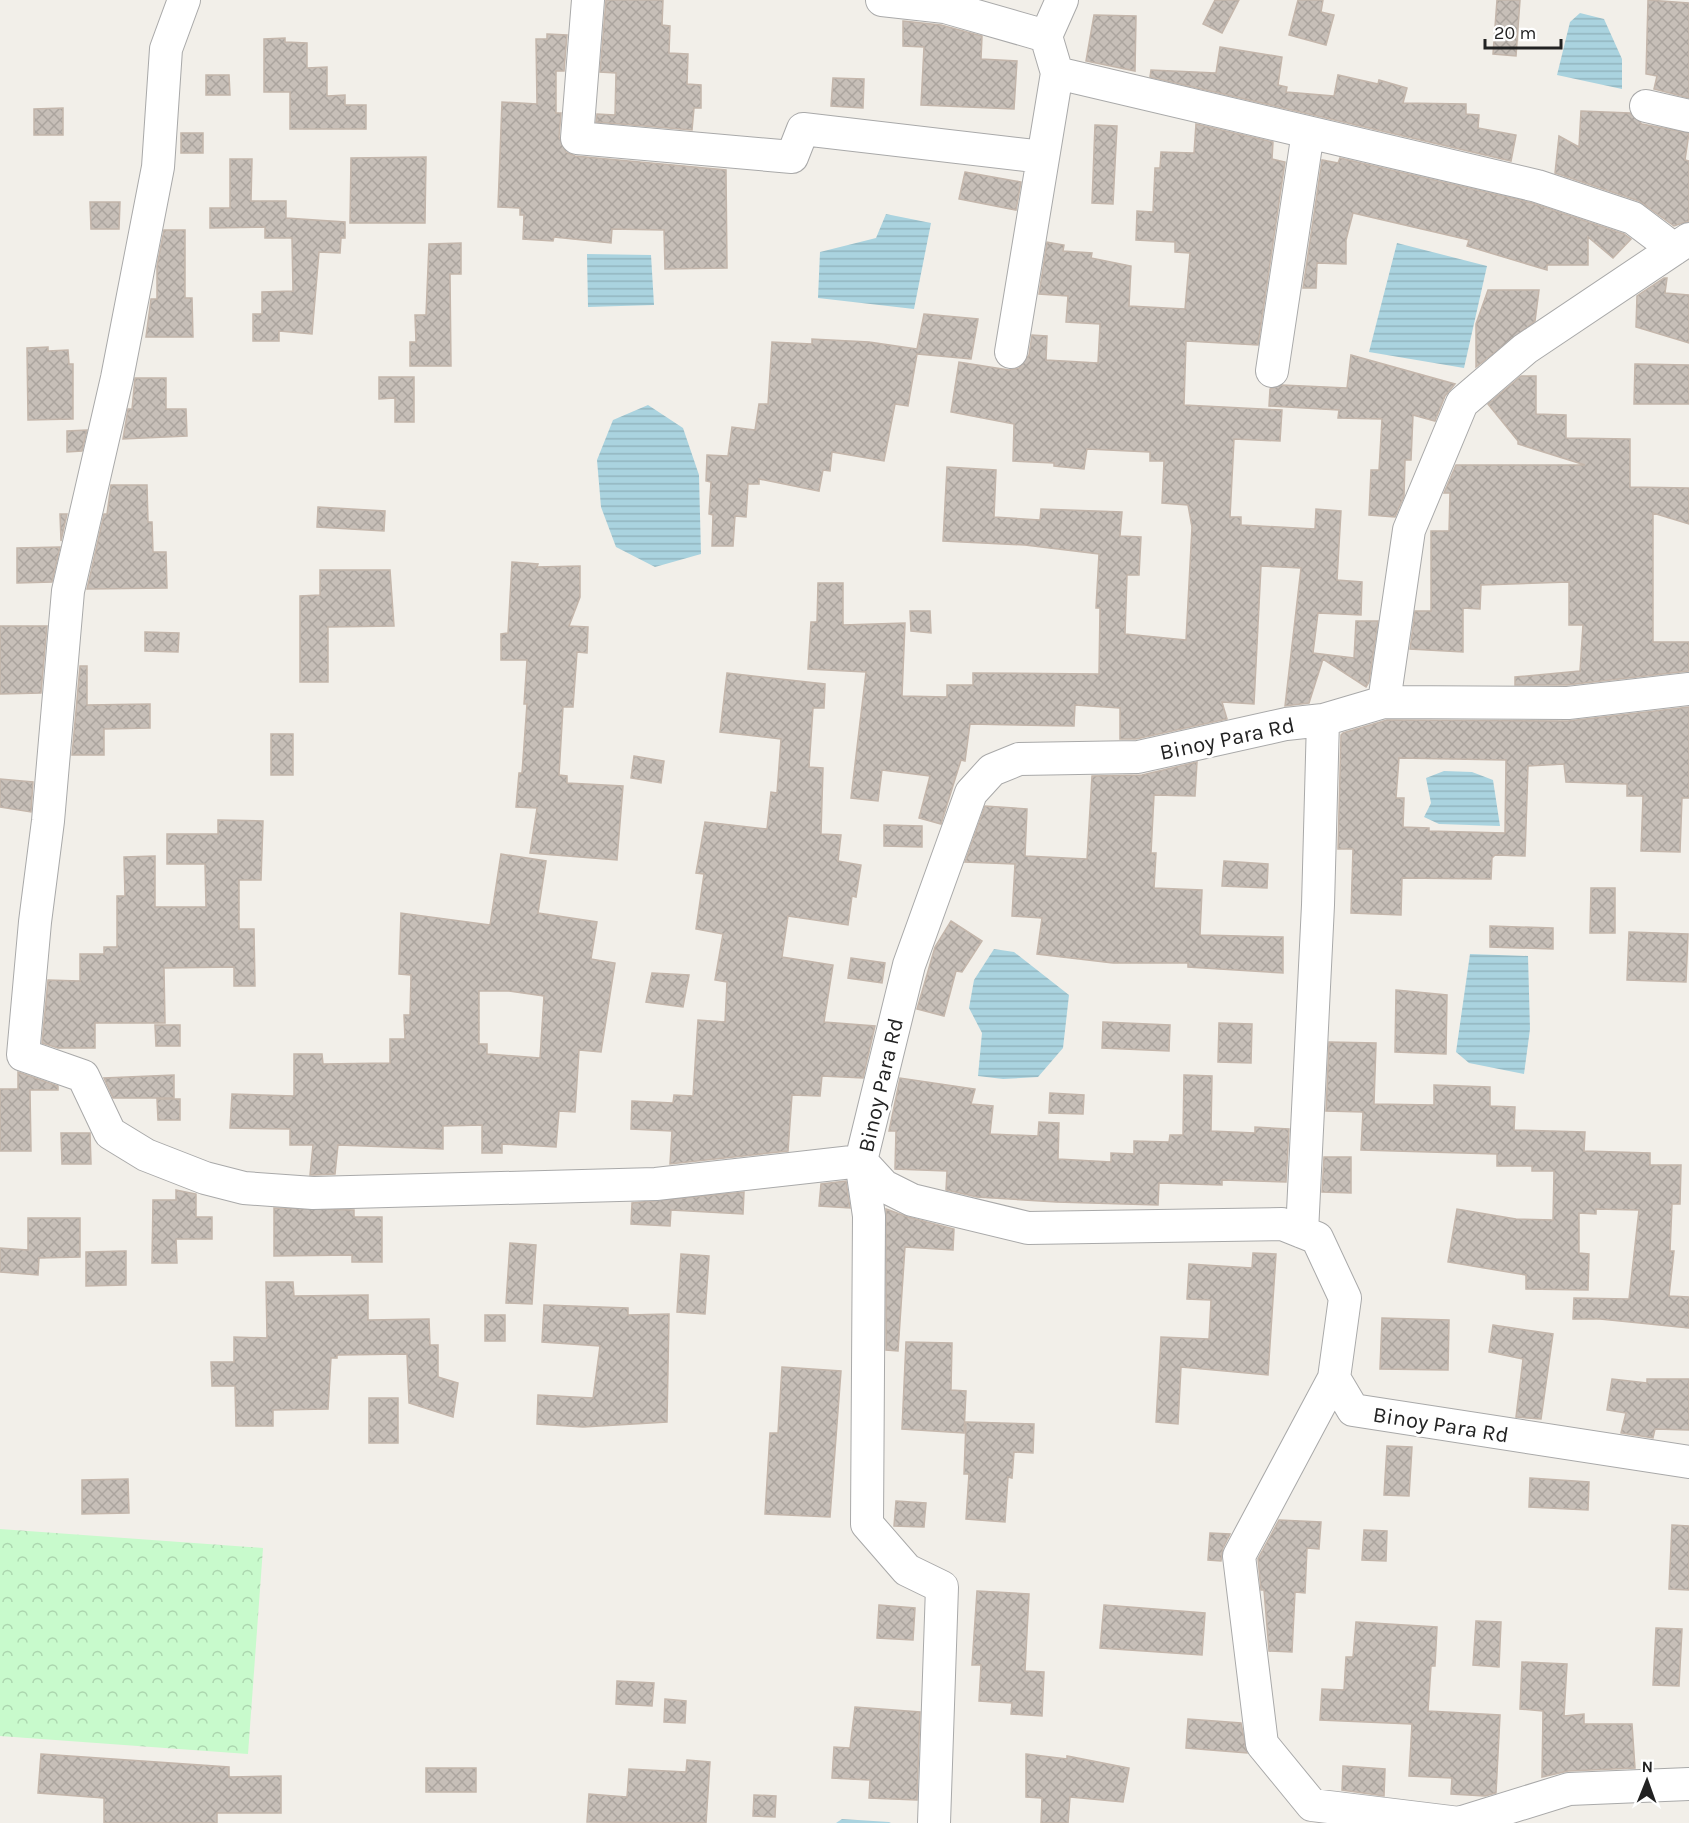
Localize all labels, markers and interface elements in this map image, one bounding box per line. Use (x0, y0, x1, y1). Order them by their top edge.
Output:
scale bar (1485, 12, 1562, 50)
text: 20 m (1494, 22, 1536, 44)
street label: Binoy Para Rd (1157, 712, 1297, 766)
street label: Binoy Para Rd (853, 1016, 909, 1155)
street label: Binoy Para Rd (1371, 1401, 1511, 1449)
north arrow (1617, 1751, 1677, 1811)
text: N (1641, 1757, 1653, 1776)

